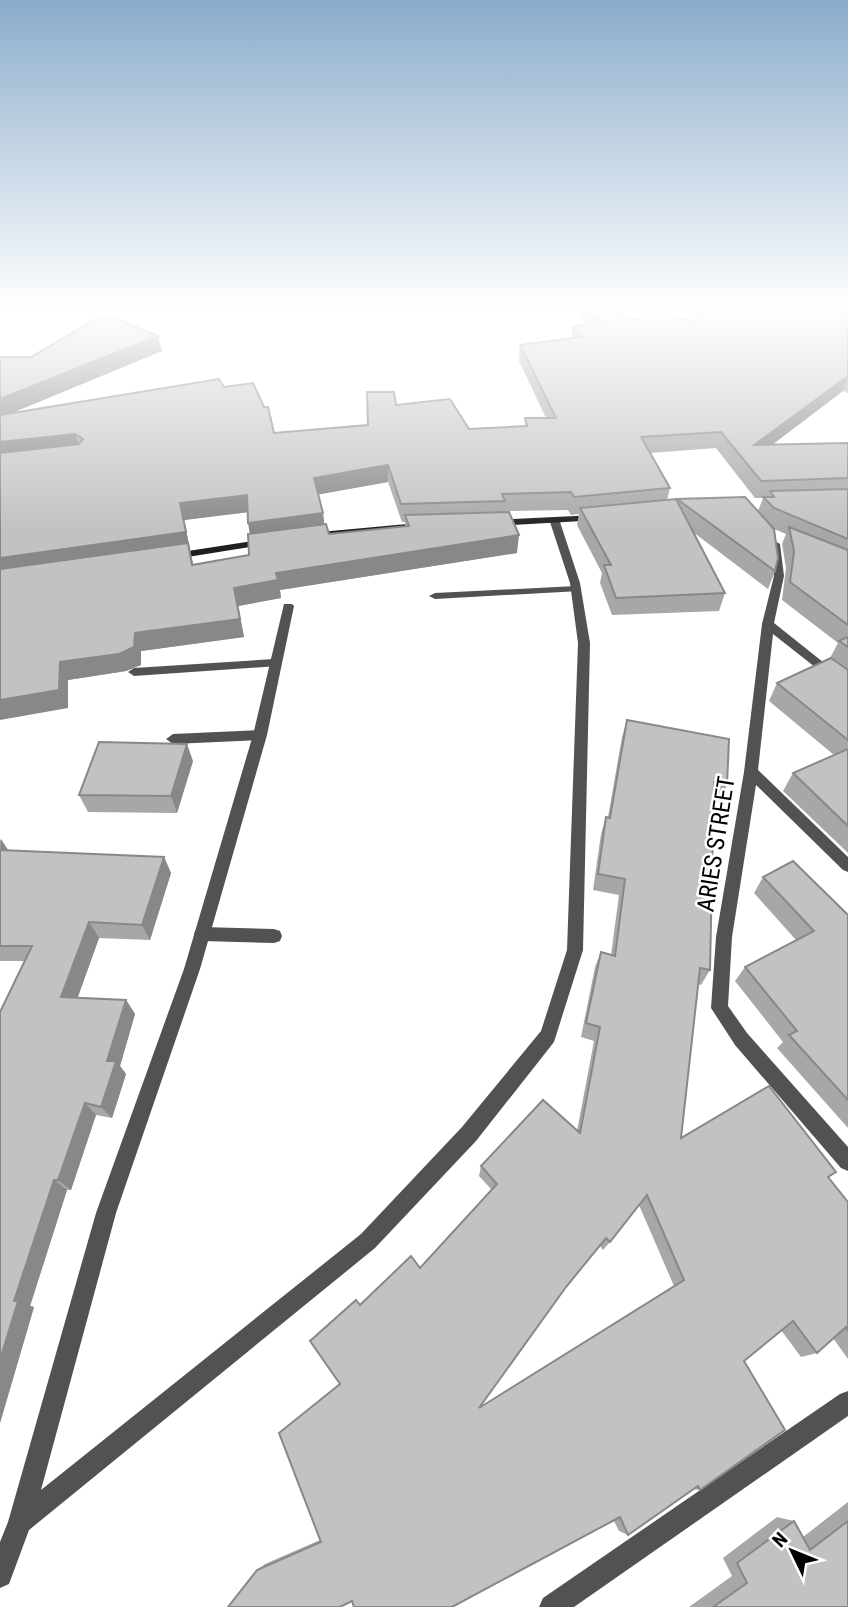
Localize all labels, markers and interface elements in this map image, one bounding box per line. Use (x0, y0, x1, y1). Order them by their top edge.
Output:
street label: ARIES STREET (691, 774, 741, 914)
north arrow (757, 1516, 827, 1586)
text: N (768, 1528, 792, 1552)

